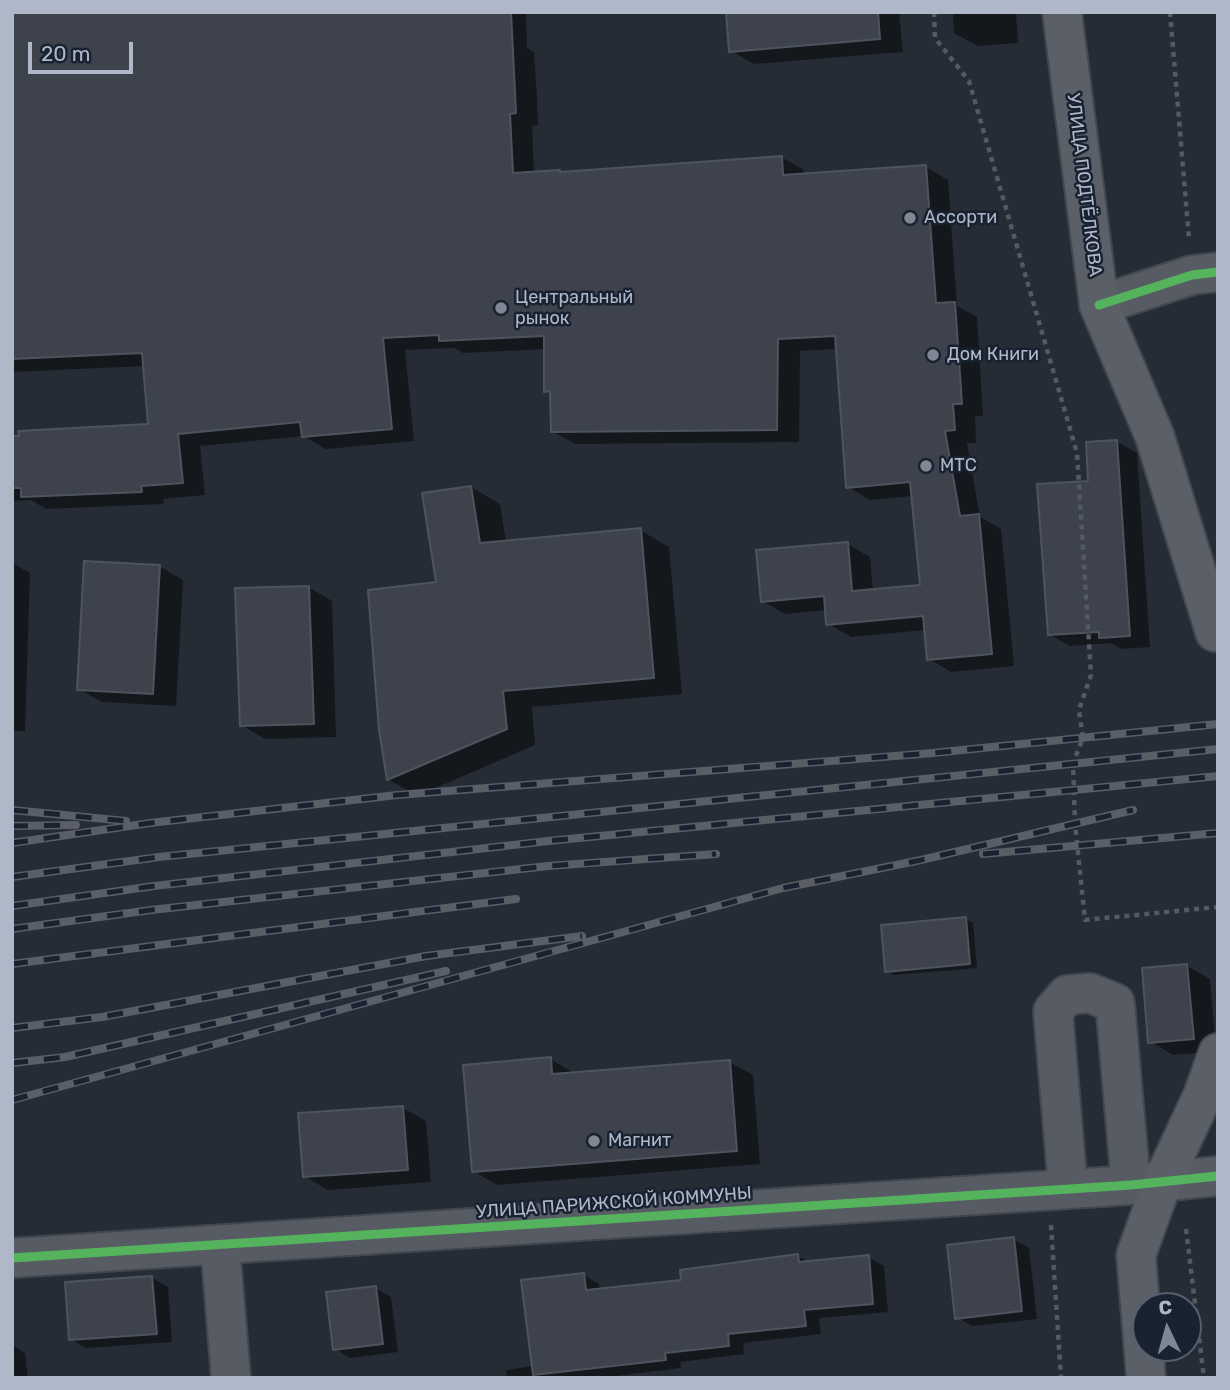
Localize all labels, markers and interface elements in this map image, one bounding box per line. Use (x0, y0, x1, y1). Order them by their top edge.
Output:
scale bar (32, 28, 136, 72)
text: 20 m (41, 41, 90, 66)
street label: УЛИЦА ПОДТЁЛКОВА (1062, 92, 1106, 278)
place label: Ассорти (924, 207, 997, 229)
marker: Ассорти (902, 210, 918, 226)
place label: Центральный рынок (515, 287, 633, 330)
marker: Центральный рынок (493, 300, 509, 316)
place label: Дом Книги (947, 344, 1039, 366)
marker: Дом Книги (925, 347, 941, 363)
place label: МТС (940, 455, 977, 477)
marker: МТС (918, 458, 934, 474)
place label: Магнит (608, 1130, 671, 1152)
marker: Магнит (586, 1133, 602, 1149)
street label: УЛИЦА ПАРИЖСКОЙ КОММУНЫ (476, 1183, 752, 1223)
north arrow (1132, 1292, 1202, 1362)
text: С (1158, 1296, 1173, 1320)

